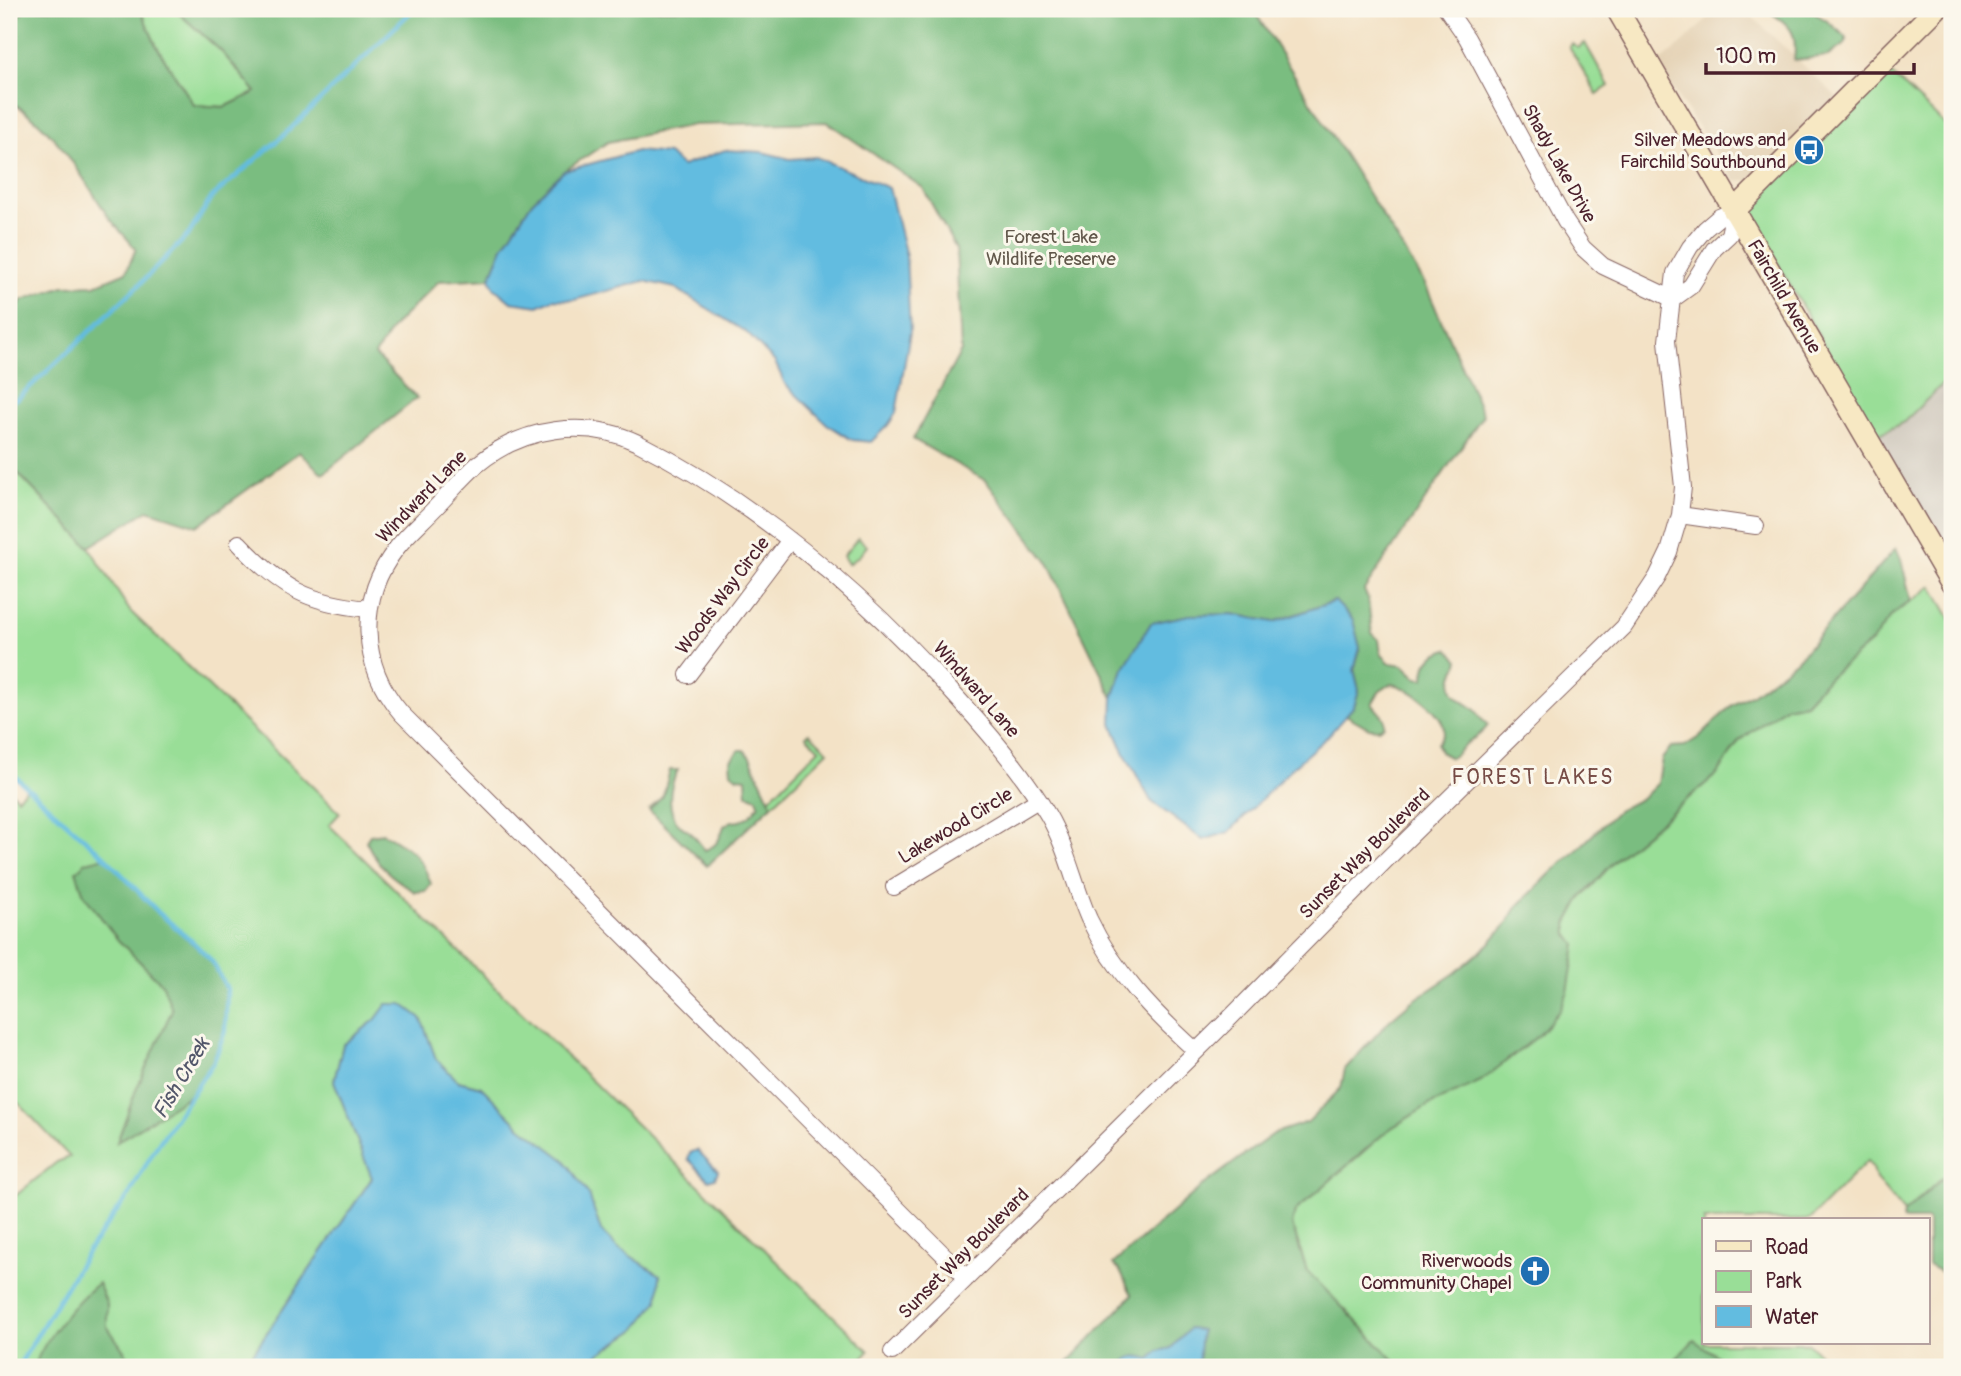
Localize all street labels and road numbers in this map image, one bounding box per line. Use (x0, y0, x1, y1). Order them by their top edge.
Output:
street label: Shady Lake Drive (1517, 100, 1602, 228)
street label: Fairchild Avenue (1742, 235, 1827, 358)
street label: Windward Lane (371, 445, 472, 548)
street label: Woods Way Circle (671, 531, 775, 659)
street label: Windward Lane (928, 636, 1025, 743)
street label: Lakewood Circle (894, 782, 1017, 869)
street label: Sunset Way Boulevard (1294, 783, 1435, 924)
street label: Sunset Way Boulevard (893, 1183, 1034, 1324)

